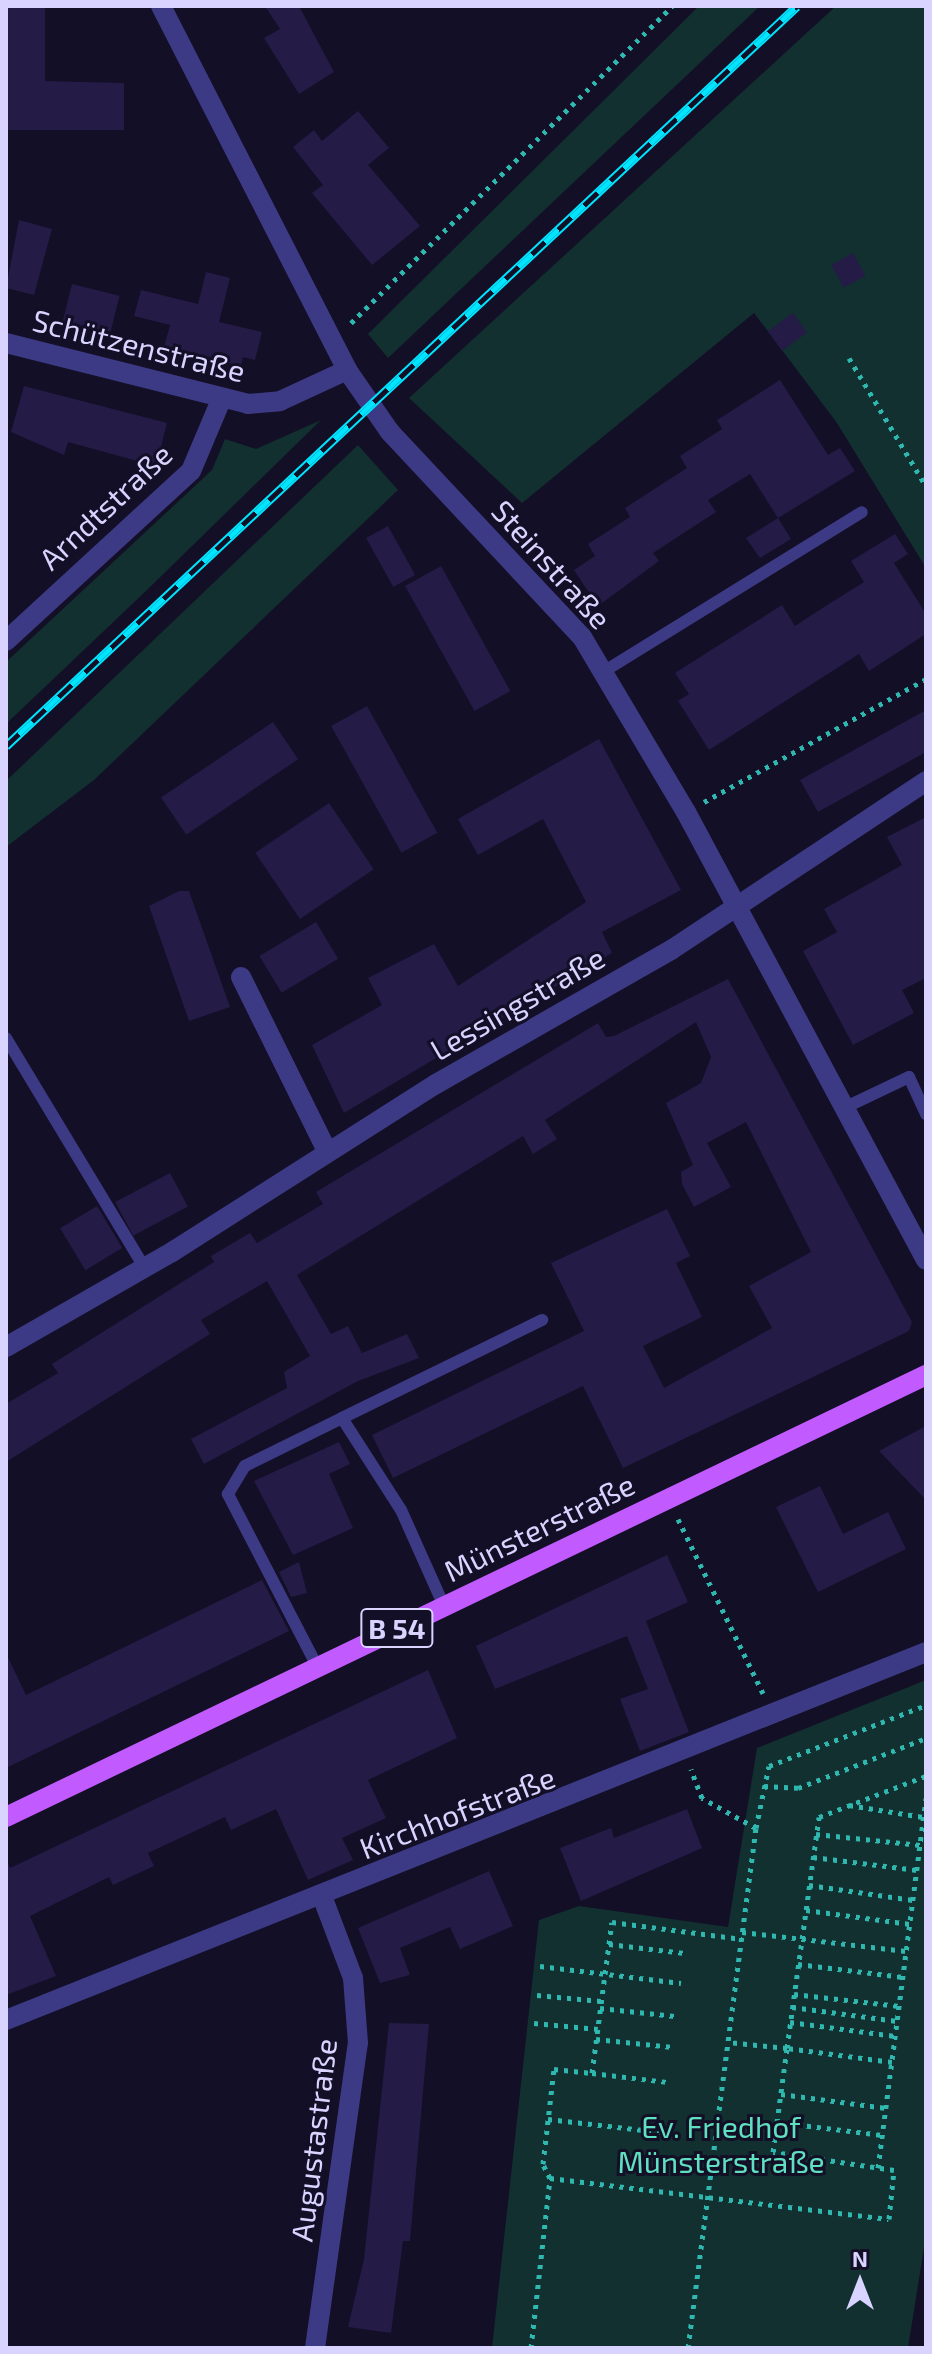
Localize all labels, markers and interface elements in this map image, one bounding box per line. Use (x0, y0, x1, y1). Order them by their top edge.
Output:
street label: Schützenstraße (29, 301, 249, 389)
street label: Arndtstraße (31, 435, 179, 577)
street label: Steinstraße (485, 492, 619, 636)
street label: Lessingstraße (424, 939, 610, 1067)
street label: Münsterstraße (438, 1465, 640, 1589)
road number: B 54 (359, 1604, 435, 1652)
street label: Kirchhofstraße (354, 1758, 560, 1866)
street label: Augustastraße (283, 2036, 343, 2244)
park label: Ev. Friedhof Münsterstraße (617, 2108, 825, 2178)
north arrow (820, 2242, 900, 2322)
text: N (852, 2245, 868, 2271)

